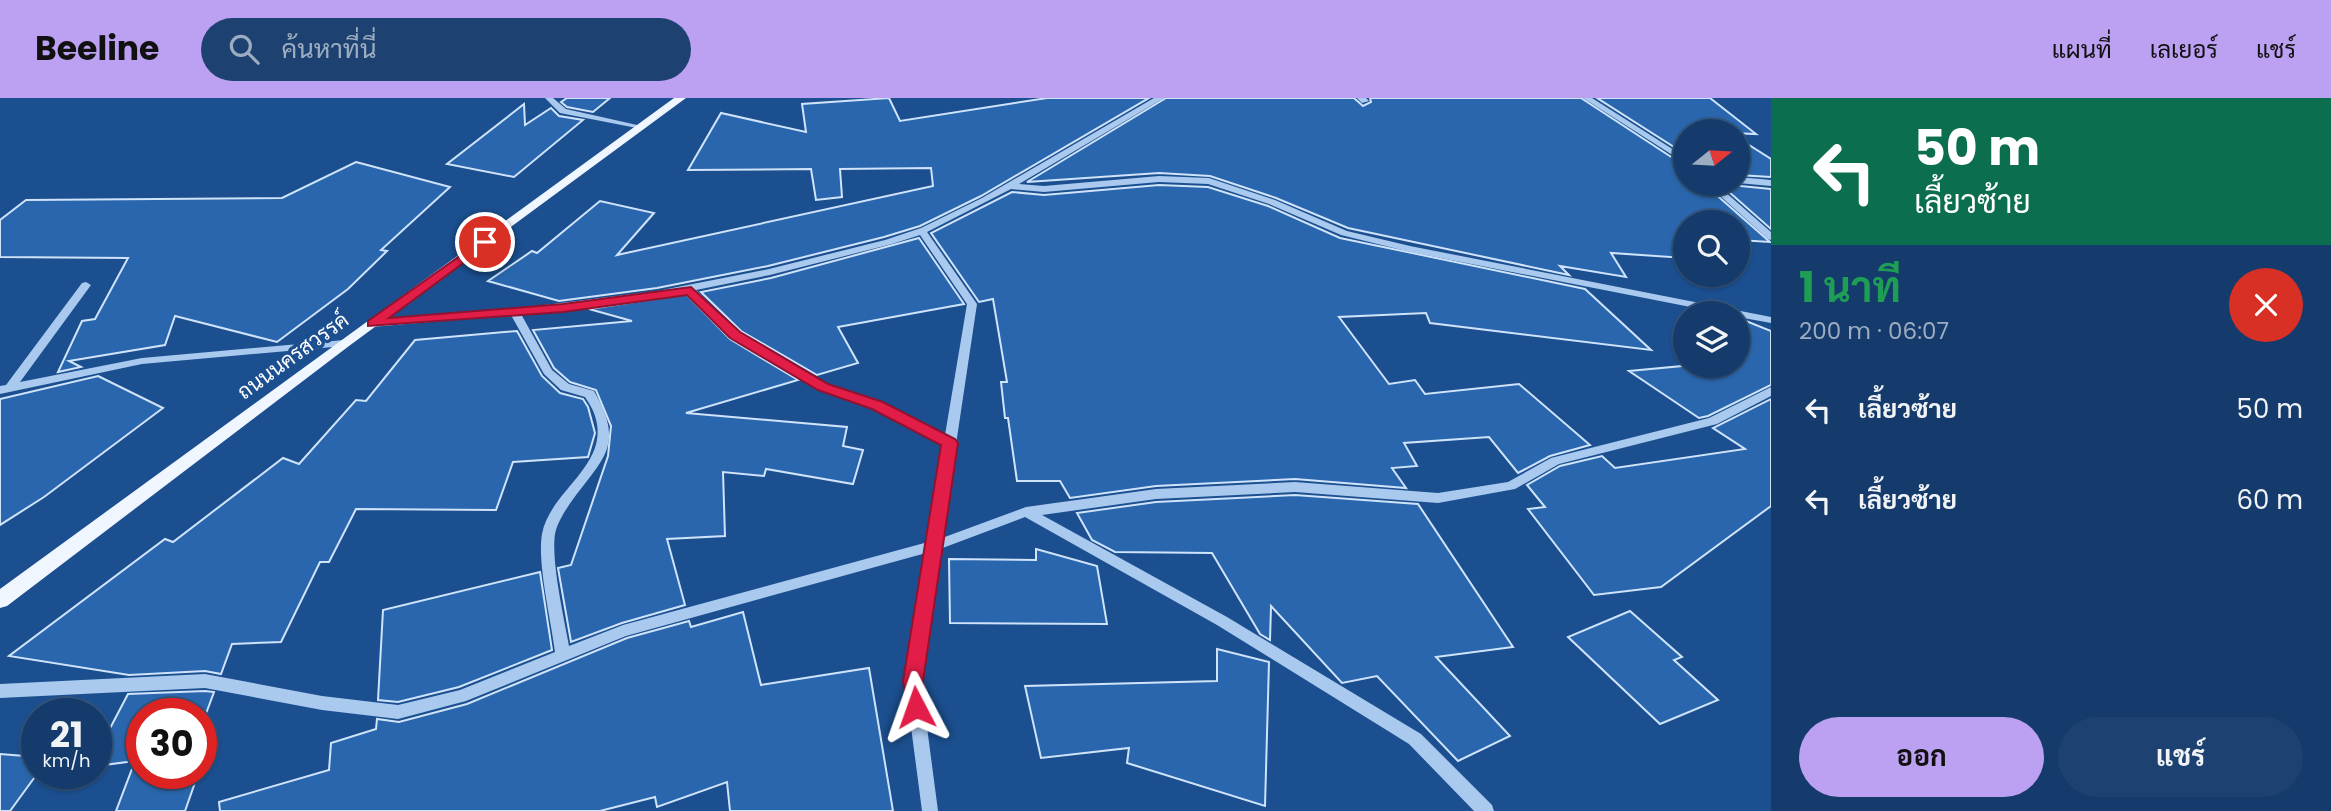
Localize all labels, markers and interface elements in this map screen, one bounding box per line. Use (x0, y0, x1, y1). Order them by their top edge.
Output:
search box (201, 18, 691, 81)
text: Beeline (35, 25, 159, 72)
icon: search (225, 30, 263, 68)
text: ค้นหาที่นี่ (281, 31, 376, 67)
text: แผนที่ (2052, 33, 2112, 66)
text: เลเยอร์ (2150, 33, 2218, 66)
text: แชร์ (2256, 33, 2296, 66)
text: 50 m (1914, 114, 2040, 182)
north arrow (1673, 119, 1750, 196)
map controls (1673, 119, 1750, 378)
icon: left (1799, 126, 1890, 217)
text: เลี้ยวซ้าย (1914, 179, 2031, 224)
button: search (1673, 210, 1750, 287)
pin (455, 212, 515, 272)
icon: arrive (466, 223, 504, 261)
text: 1 นาที (1799, 258, 1901, 317)
button: close (2229, 268, 2303, 342)
button: layers (1673, 301, 1750, 378)
street label: ถนนนครสวรรค์ (231, 305, 354, 406)
text: 200 m · 06:07 (1799, 315, 1949, 347)
icon: left (1799, 391, 1837, 429)
text: เลี้ยวซ้าย (1858, 391, 1957, 427)
text: 50 m (2237, 391, 2303, 427)
icon: left (1799, 482, 1837, 520)
text: เลี้ยวซ้าย (1858, 482, 1957, 518)
text: 60 m (2236, 482, 2303, 518)
position arrow (879, 670, 953, 744)
speed limit sign: 30 (126, 698, 217, 789)
text: 21 (50, 710, 83, 759)
button: ออก (1799, 717, 2044, 797)
button: แชร์ (2058, 717, 2303, 797)
text: km/h (43, 748, 90, 773)

